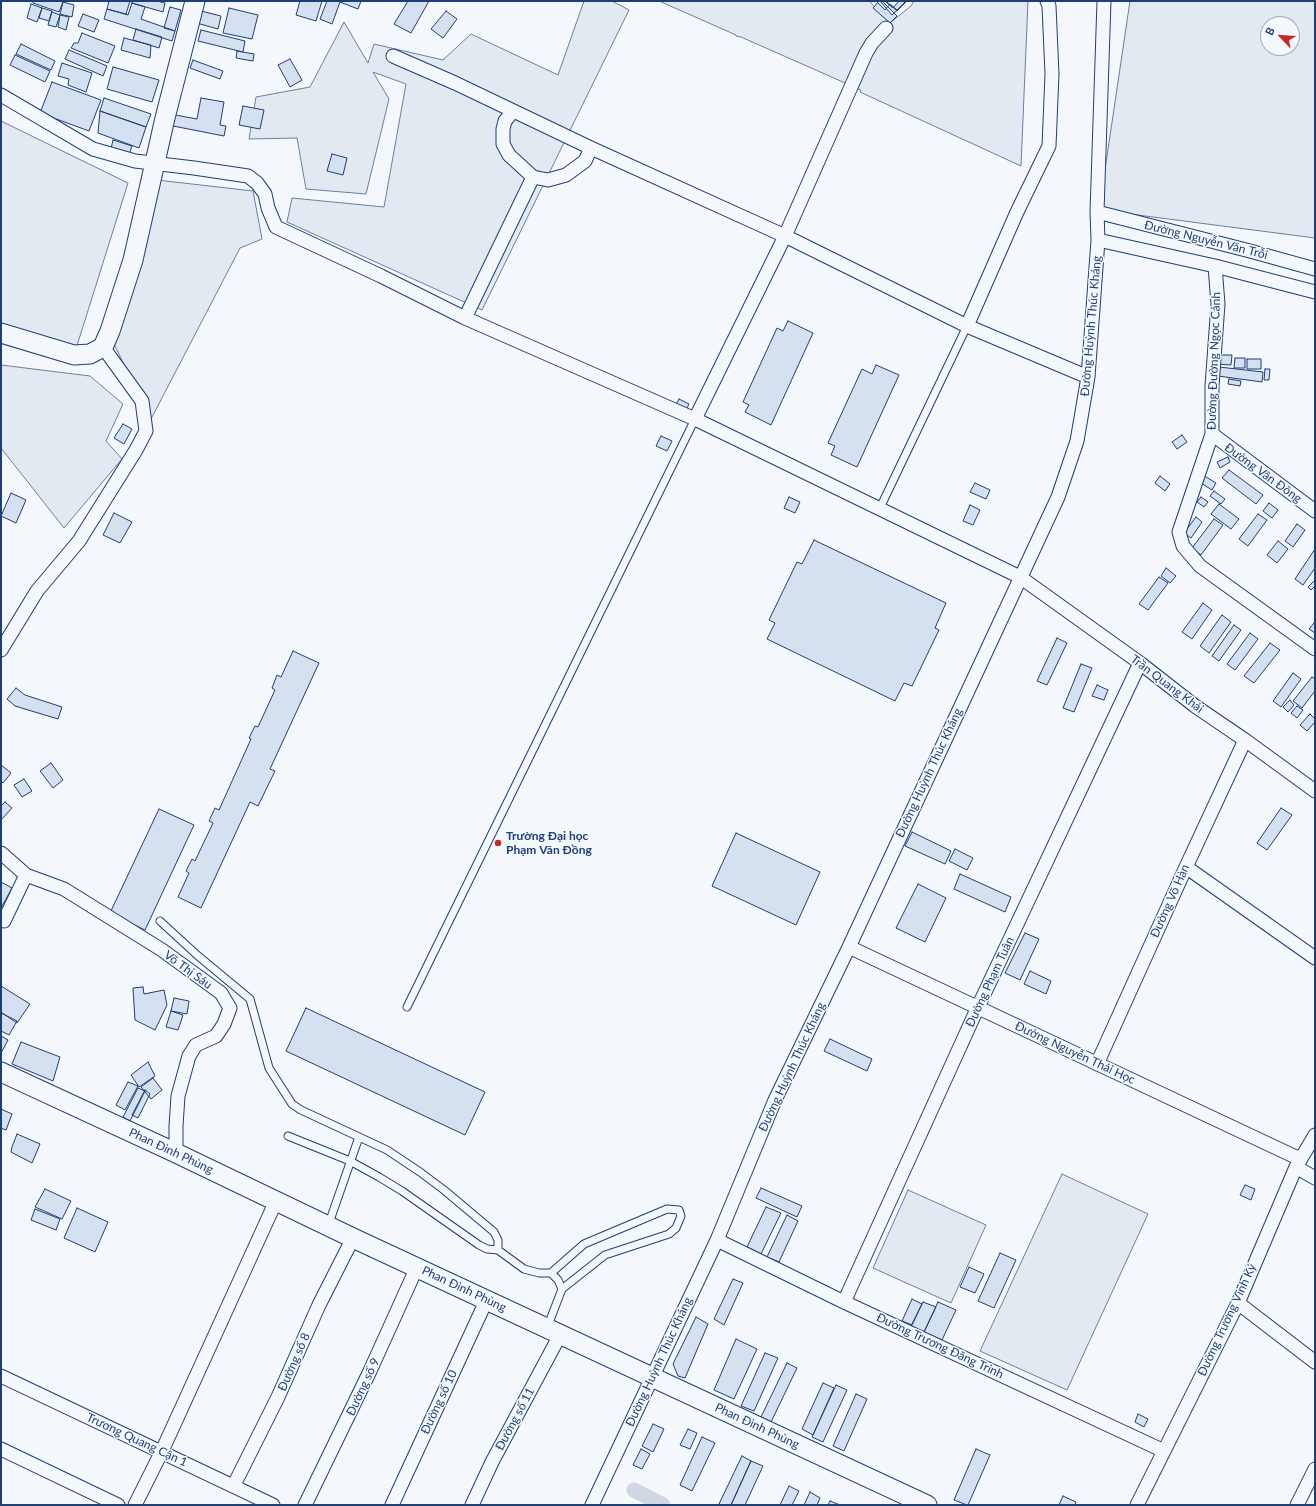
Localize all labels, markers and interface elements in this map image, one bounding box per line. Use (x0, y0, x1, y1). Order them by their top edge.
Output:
north arrow (1260, 16, 1300, 56)
text: B (1262, 25, 1277, 37)
street label: Đường Nguyễn Văn Trỗi (1143, 218, 1269, 262)
street label: Đường Huỳnh Thúc Kháng (1078, 255, 1104, 397)
street label: Đường Đường Ngọc Cảnh (1204, 292, 1224, 430)
street label: Đường Vân Đông (1222, 440, 1304, 506)
street label: Trần Quang Khải (1128, 652, 1206, 716)
street label: Đường Huỳnh Thúc Kháng (893, 706, 965, 840)
place label: Trường Đại học Phạm Văn Đồng (506, 829, 592, 857)
marker: Trường Đại học Phạm Văn Đồng (493, 838, 503, 848)
street label: Đường Võ Hàn (1147, 862, 1193, 940)
street label: Đường Phạm Tuân (963, 935, 1017, 1029)
street label: Võ Thị Sáu (161, 948, 215, 992)
street label: Đường Huỳnh Thúc Kháng (756, 1000, 828, 1134)
street label: Đường Nguyễn Thái Học (1013, 1019, 1137, 1087)
street label: Phan Đình Phùng (126, 1125, 216, 1177)
street label: Đường Trương Vĩnh Ký (1195, 1262, 1259, 1378)
street label: Phan Đình Phùng (419, 1263, 509, 1315)
street label: Đường Huỳnh Thúc Kháng (623, 1295, 695, 1429)
street label: Đường Trương Đăng Trinh (874, 1310, 1006, 1382)
street label: Đường số 8 (275, 1331, 313, 1393)
street label: Đường số 9 (343, 1356, 383, 1418)
street label: Đường số 10 (418, 1368, 460, 1436)
street label: Đường số 11 (492, 1385, 538, 1453)
street label: Phan Đình Phùng (712, 1400, 802, 1452)
street label: Trương Quang Cận 1 (84, 1410, 190, 1470)

